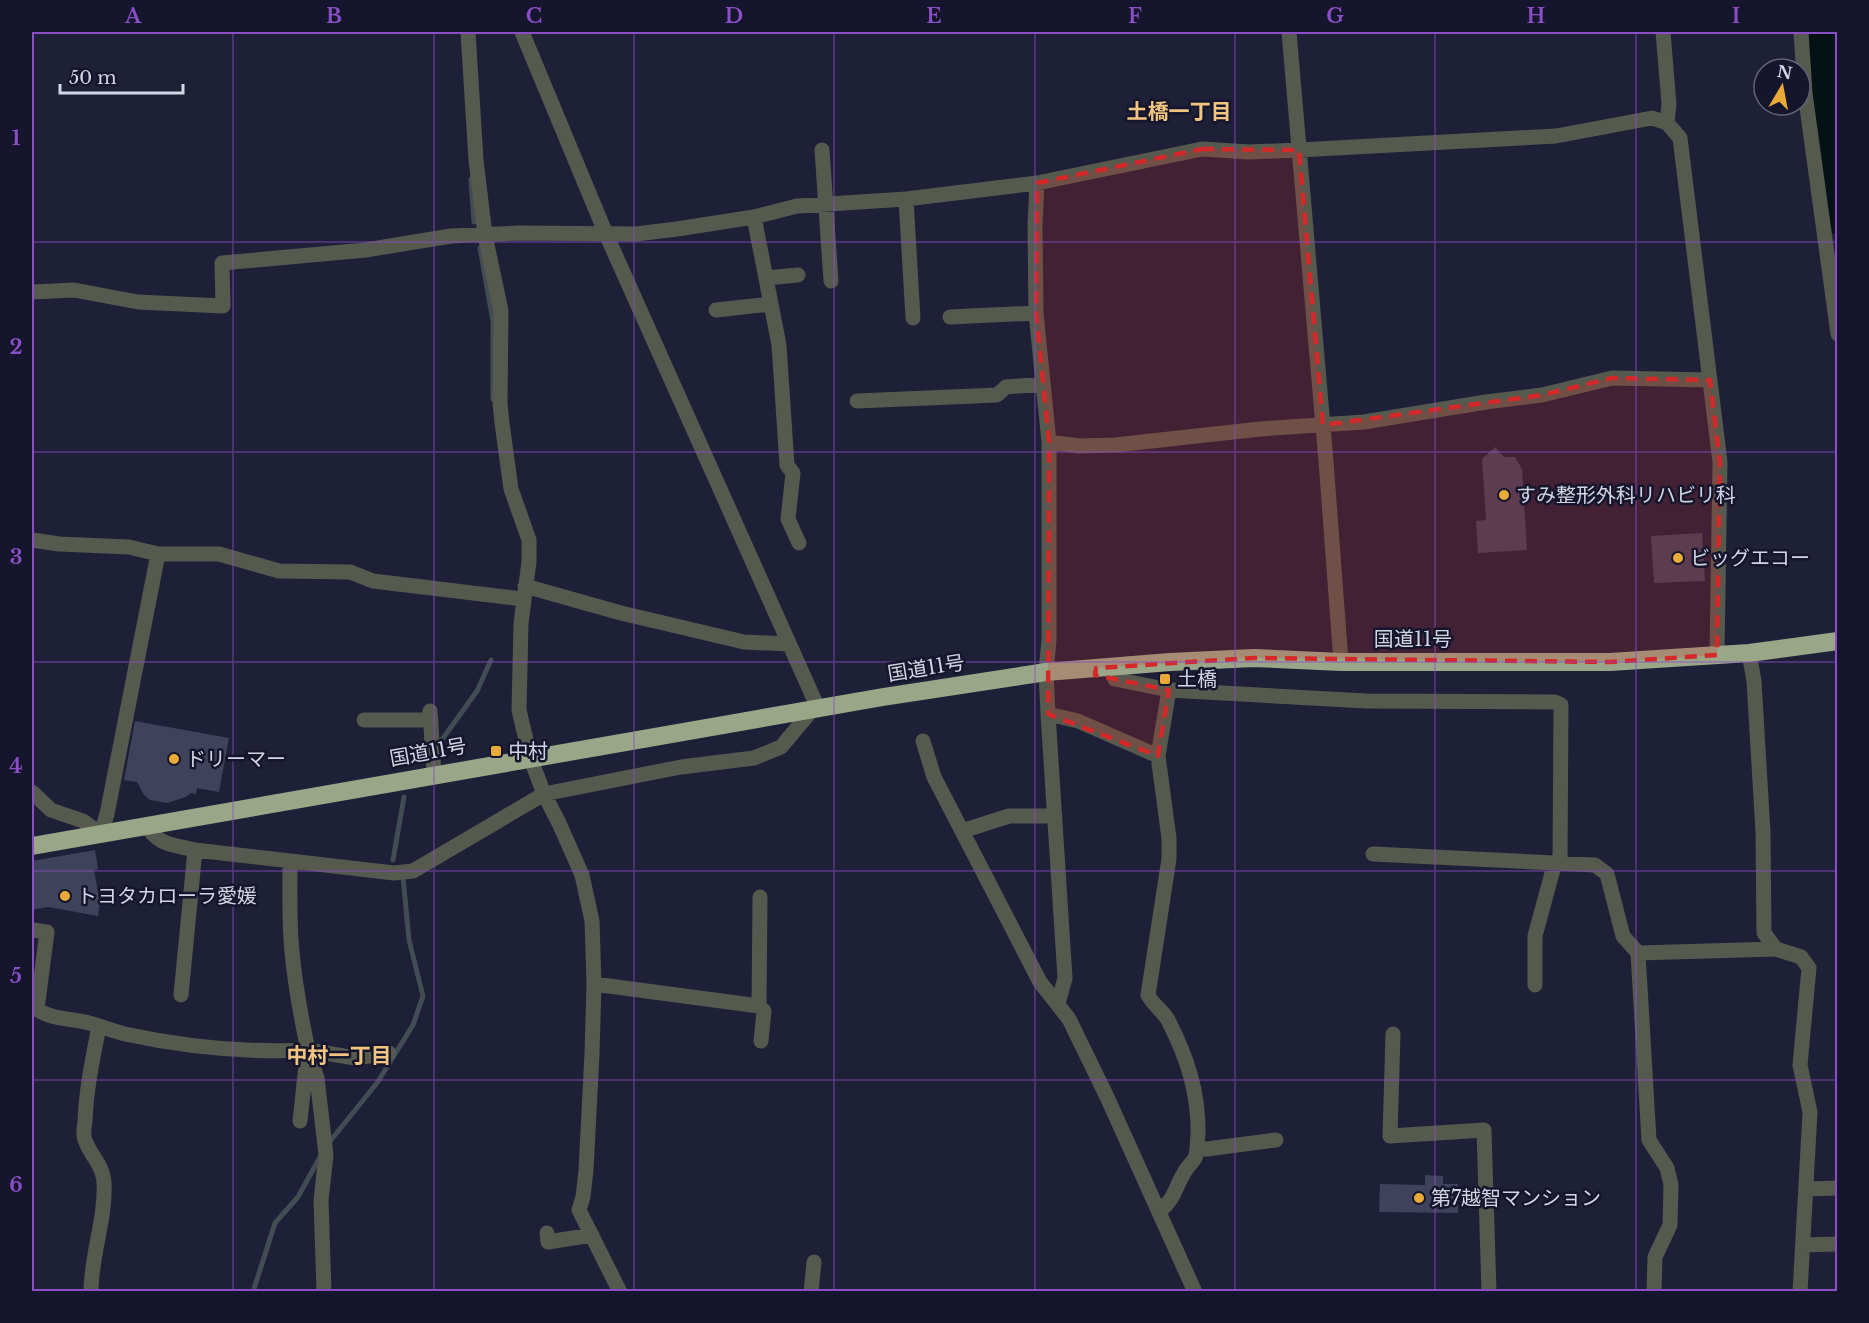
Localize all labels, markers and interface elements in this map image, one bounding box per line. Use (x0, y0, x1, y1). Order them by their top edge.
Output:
text: A (124, 4, 142, 28)
text: B (326, 4, 342, 28)
text: C (526, 4, 542, 28)
text: D (725, 4, 743, 28)
text: E (926, 4, 942, 28)
text: F (1128, 4, 1142, 28)
text: G (1326, 4, 1344, 28)
text: H (1527, 4, 1546, 28)
text: I (1732, 4, 1740, 28)
scale bar (60, 57, 183, 95)
north arrow (1752, 57, 1812, 117)
text: N (1775, 61, 1794, 83)
text: 50 m (69, 67, 117, 89)
district label: 土橋一丁目 (1127, 99, 1232, 125)
text: 1 (12, 126, 21, 150)
text: 2 (9, 335, 23, 359)
place label: すみ整形外科リハビリ科 (1516, 483, 1736, 507)
marker: すみ整形外科リハビリ科 (1497, 488, 1511, 502)
text: 3 (10, 545, 22, 569)
place label: ビッグエコー (1690, 546, 1810, 570)
marker: ビッグエコー (1671, 551, 1685, 565)
street label: 国道11号 (1374, 627, 1452, 651)
street label: 国道11号 (886, 650, 966, 686)
place label: 土橋 (1177, 667, 1217, 691)
marker: 土橋 (1158, 672, 1172, 686)
street label: 国道11号 (388, 733, 468, 771)
place label: 中村 (508, 739, 548, 763)
marker: 中村 (489, 744, 503, 758)
place label: ドリーマー (186, 747, 286, 771)
marker: ドリーマー (167, 752, 181, 766)
text: 4 (9, 754, 23, 778)
place label: トヨタカローラ愛媛 (77, 884, 257, 908)
marker: トヨタカローラ愛媛 (58, 889, 72, 903)
text: 5 (10, 964, 22, 988)
district label: 中村一丁目 (287, 1043, 392, 1069)
text: 6 (9, 1173, 23, 1197)
place label: 第7越智マンション (1431, 1186, 1601, 1210)
marker: 第7越智マンション (1412, 1191, 1426, 1205)

